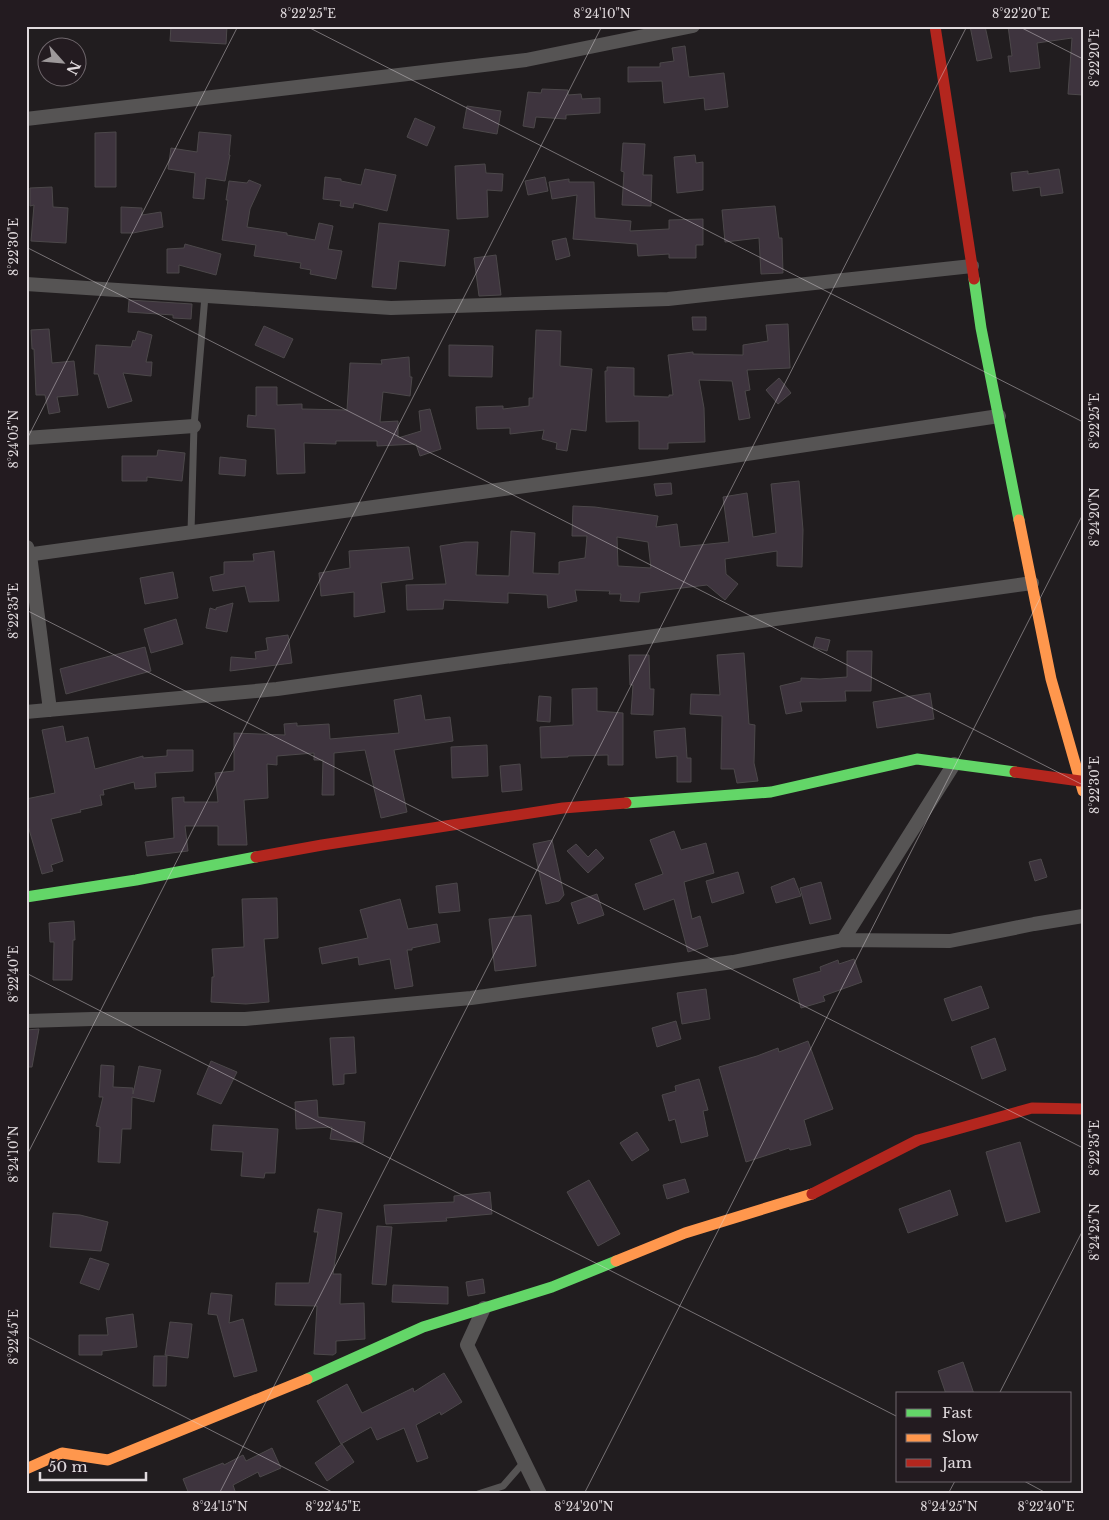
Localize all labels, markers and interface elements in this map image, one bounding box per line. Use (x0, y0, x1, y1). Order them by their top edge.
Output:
text: 8°22'25"E (280, 6, 336, 21)
text: 8°24'10"N (573, 6, 631, 21)
text: 8°22'20"E (992, 6, 1050, 21)
text: 8°22'20"E (1087, 29, 1102, 87)
north arrow (38, 38, 88, 88)
text: N (63, 58, 85, 78)
text: 8°22'30"E (6, 218, 21, 276)
text: 8°22'25"E (1087, 393, 1102, 449)
text: 8°24'05"N (6, 409, 21, 468)
text: 8°24'20"N (1087, 487, 1102, 547)
text: 8°22'35"E (6, 583, 21, 639)
text: 8°22'30"E (1087, 756, 1102, 814)
text: 8°22'40"E (6, 945, 21, 1003)
text: 8°22'35"E (1087, 1120, 1102, 1176)
text: 8°24'10"N (6, 1125, 21, 1183)
text: 8°24'25"N (1087, 1203, 1102, 1261)
text: 8°22'45"E (6, 1309, 21, 1365)
legend (896, 1392, 1072, 1482)
text: Fast (942, 1403, 973, 1422)
text: Slow (942, 1427, 979, 1446)
scale bar (40, 1450, 146, 1482)
text: Jam (940, 1453, 972, 1472)
text: 50 m (48, 1457, 88, 1476)
text: 8°24'15"N (192, 1499, 248, 1514)
text: 8°22'45"E (305, 1499, 361, 1514)
text: 8°24'20"N (554, 1499, 614, 1514)
text: 8°24'25"N (920, 1499, 978, 1514)
text: 8°22'40"E (1017, 1499, 1075, 1514)

